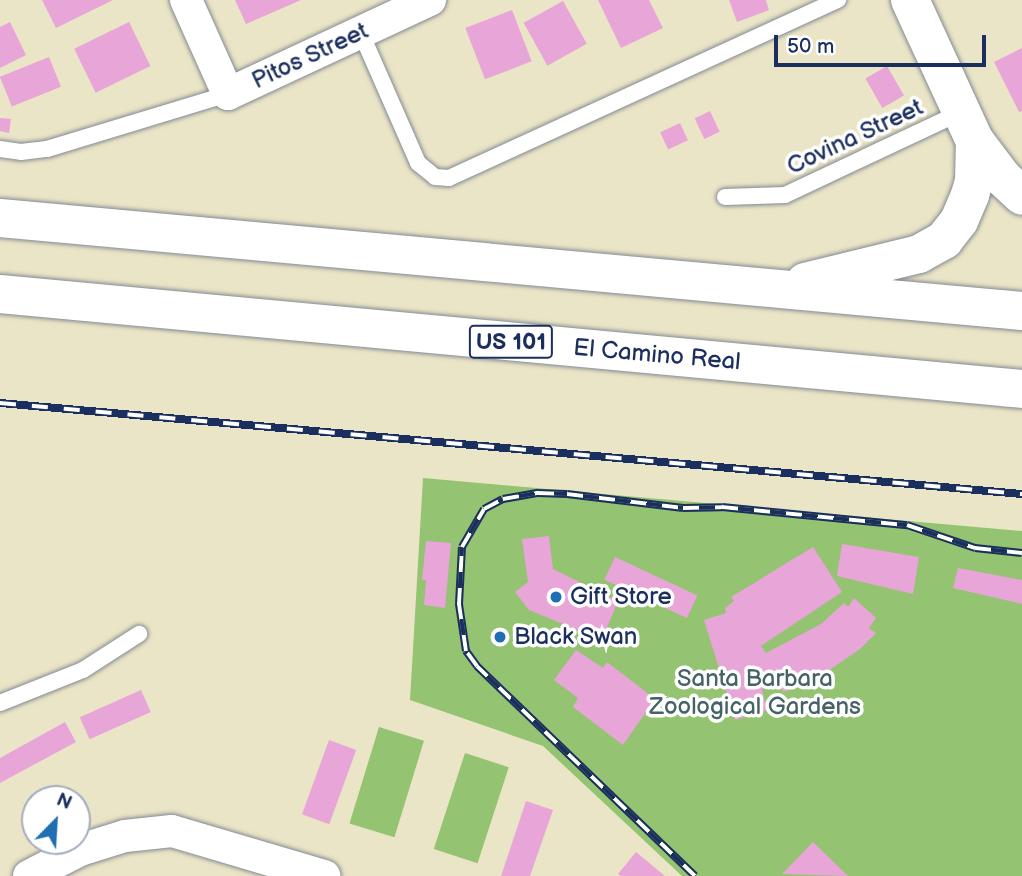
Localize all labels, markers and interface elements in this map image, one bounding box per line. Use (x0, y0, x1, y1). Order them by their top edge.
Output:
street label: Pitos Street (247, 16, 373, 96)
scale bar (777, 21, 989, 65)
text: 50 m (787, 34, 834, 59)
street label: Covina Street (782, 93, 928, 181)
road number: US 101 (467, 322, 555, 362)
street label: El Camino Real (572, 333, 742, 377)
place label: Gift Store (570, 583, 672, 611)
marker: Gift Store (548, 589, 564, 605)
place label: Black Swan (514, 623, 638, 651)
marker: Black Swan (492, 629, 508, 645)
park label: Santa Barbara Zoological Gardens (649, 665, 861, 721)
north arrow (21, 785, 91, 855)
text: N (53, 789, 75, 816)

